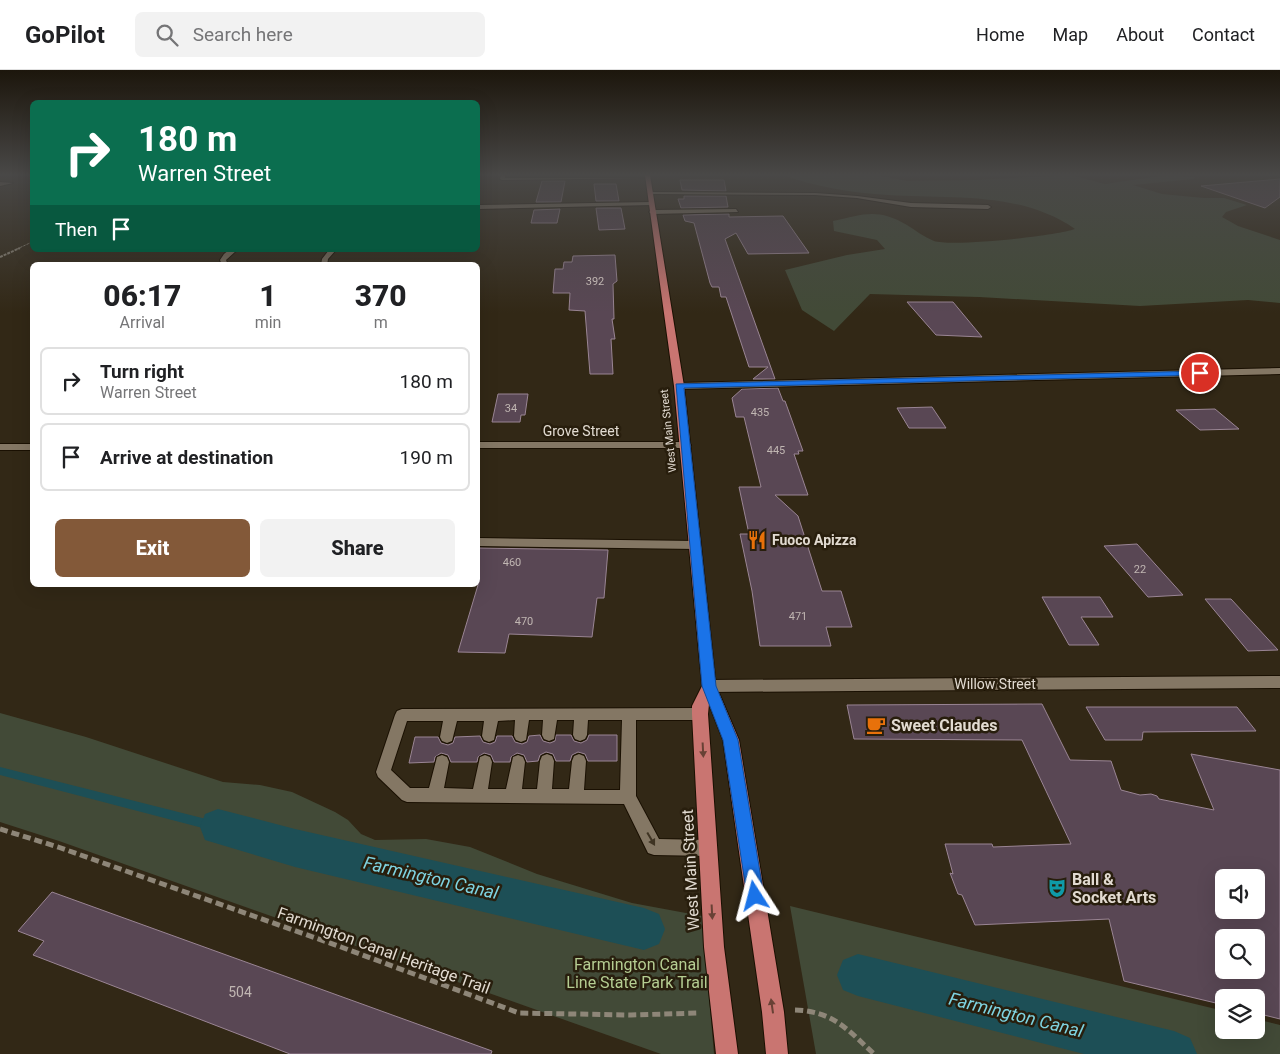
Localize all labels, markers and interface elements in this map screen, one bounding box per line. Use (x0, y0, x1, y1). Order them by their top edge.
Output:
search box (135, 12, 485, 57)
text: GoPilot (25, 21, 105, 49)
icon: search (153, 21, 181, 49)
text: Search here (193, 23, 293, 46)
text: Home (976, 24, 1025, 45)
text: Map (1053, 24, 1088, 45)
text: About (1116, 24, 1164, 45)
text: Contact (1192, 24, 1255, 45)
text: 180 m (138, 119, 237, 160)
icon: right (55, 120, 120, 185)
text: Warren Street (138, 161, 271, 186)
icon: arrive (107, 215, 135, 243)
text: Then (55, 218, 97, 241)
house number: 392 (586, 275, 604, 288)
text: 06:17 (103, 278, 181, 313)
text: 1 (259, 278, 277, 313)
text: 370 (355, 278, 407, 313)
text: Arrival (120, 313, 165, 332)
text: min (255, 313, 281, 332)
text: m (374, 313, 388, 332)
pin (1179, 352, 1221, 394)
icon: arrive (1186, 359, 1214, 387)
text: Turn right (100, 360, 184, 383)
icon: right (57, 367, 85, 395)
text: 180 m (400, 370, 453, 393)
text: Warren Street (100, 383, 197, 402)
street label: West Main Street (658, 388, 679, 473)
house number: 34 (505, 402, 517, 415)
house number: 435 (751, 406, 769, 419)
street label: Grove Street (543, 423, 620, 439)
icon: arrive (57, 443, 85, 471)
house number: 445 (767, 444, 785, 457)
text: Arrive at destination (100, 446, 273, 469)
text: 190 m (400, 446, 453, 469)
button: Exit (55, 519, 250, 577)
button: Share (260, 519, 455, 577)
restaurant icon: Fuoco Apizza (746, 529, 768, 551)
place label: Fuoco Apizza (772, 532, 857, 548)
house number: 460 (503, 556, 521, 569)
house number: 22 (1134, 563, 1146, 576)
house number: 471 (789, 610, 807, 623)
house number: 470 (515, 615, 533, 628)
street label: Willow Street (954, 676, 1036, 692)
cafe icon: Sweet Claudes (865, 714, 887, 736)
place label: Sweet Claudes (891, 716, 997, 735)
one-way arrow (699, 742, 707, 758)
street label: West Main Street (678, 809, 703, 931)
one-way arrow (646, 833, 655, 846)
water label: Farmington Canal (362, 852, 501, 903)
position arrow (728, 869, 780, 921)
map controls (1215, 869, 1265, 1039)
button: sound (1215, 869, 1265, 919)
place label: Ball & Socket Arts (1072, 870, 1156, 907)
theatre icon: Ball & Socket Arts (1046, 877, 1068, 899)
street label: Farmington Canal Heritage Trail (275, 903, 493, 998)
one-way arrow (709, 904, 717, 920)
button: search (1215, 929, 1265, 979)
park label: Farmington Canal Line State Park Trail (566, 955, 708, 992)
house number: 504 (228, 984, 252, 1000)
water label: Farmington Canal (947, 988, 1086, 1042)
button: layers (1215, 989, 1265, 1039)
one-way arrow (768, 997, 776, 1013)

